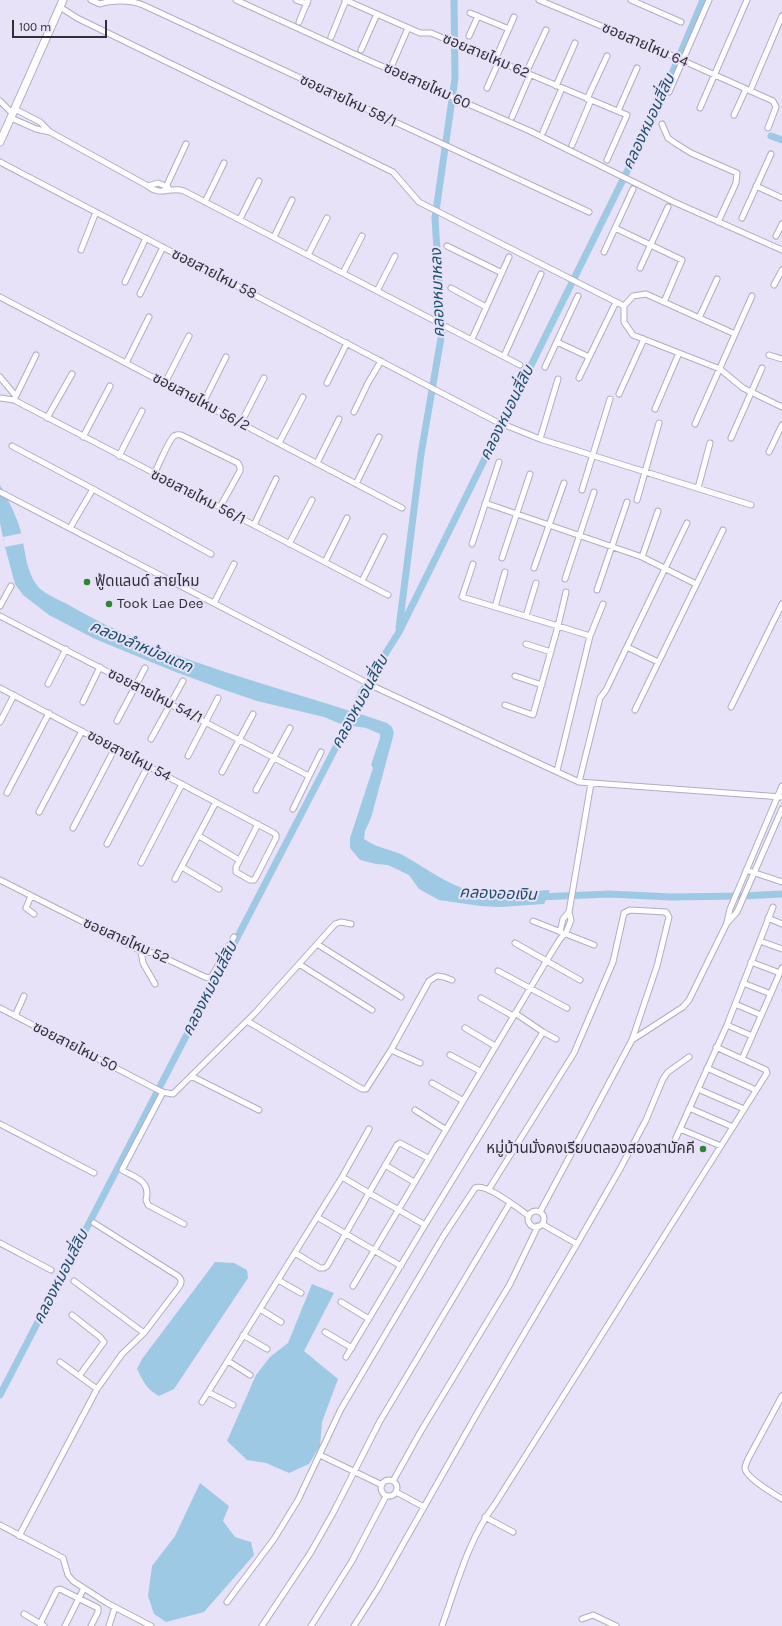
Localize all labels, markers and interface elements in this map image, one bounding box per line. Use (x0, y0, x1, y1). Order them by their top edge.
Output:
scale bar (14, 12, 109, 38)
street label: ซอยสายไหม 64 (599, 19, 691, 71)
text: 100 m (19, 20, 51, 34)
street label: ซอยสายไหม 62 (440, 30, 532, 82)
street label: ซอยสายไหม 60 (381, 59, 473, 113)
street label: ซอยสายไหม 58/1 (297, 71, 399, 131)
water label: คลองหมอนสี่สิบ (619, 71, 679, 173)
street label: ซอยสายไหม 58 (168, 245, 260, 303)
water label: คลองหมาหลง (427, 248, 449, 338)
water label: คลองหมอนสี่สิบ (476, 363, 538, 463)
street label: ซอยสายไหม 56/2 (149, 369, 253, 435)
street label: ซอยสายไหม 56/1 (148, 465, 248, 529)
place label: ฟู้ดแลนด์ สายไหม (95, 573, 200, 591)
marker: ฟู้ดแลนด์ สายไหม (82, 577, 92, 587)
place label: Took Lae Dee (117, 595, 204, 613)
marker: Took Lae Dee (104, 599, 114, 609)
water label: คลองลำหม้อแตก (87, 617, 195, 677)
water label: คลองหมอนสี่สิบ (327, 652, 393, 752)
street label: ซอยสายไหม 54/1 (105, 664, 205, 728)
street label: ซอยสายไหม 54 (84, 726, 174, 786)
water label: คลองออเงิน (459, 883, 537, 905)
street label: ซอยสายไหม 52 (80, 914, 172, 968)
water label: คลองหมอนสี่สิบ (178, 939, 242, 1039)
street label: ซอยสายไหม 50 (30, 1018, 120, 1076)
place label: หมู่บ้านมั่งคงเรียบตลองสองสามัคคี (486, 1140, 695, 1158)
marker: หมู่บ้านมั่งคงเรียบตลองสองสามัคคี (698, 1144, 708, 1154)
water label: คลองหมอนสี่สิบ (29, 1227, 93, 1327)

